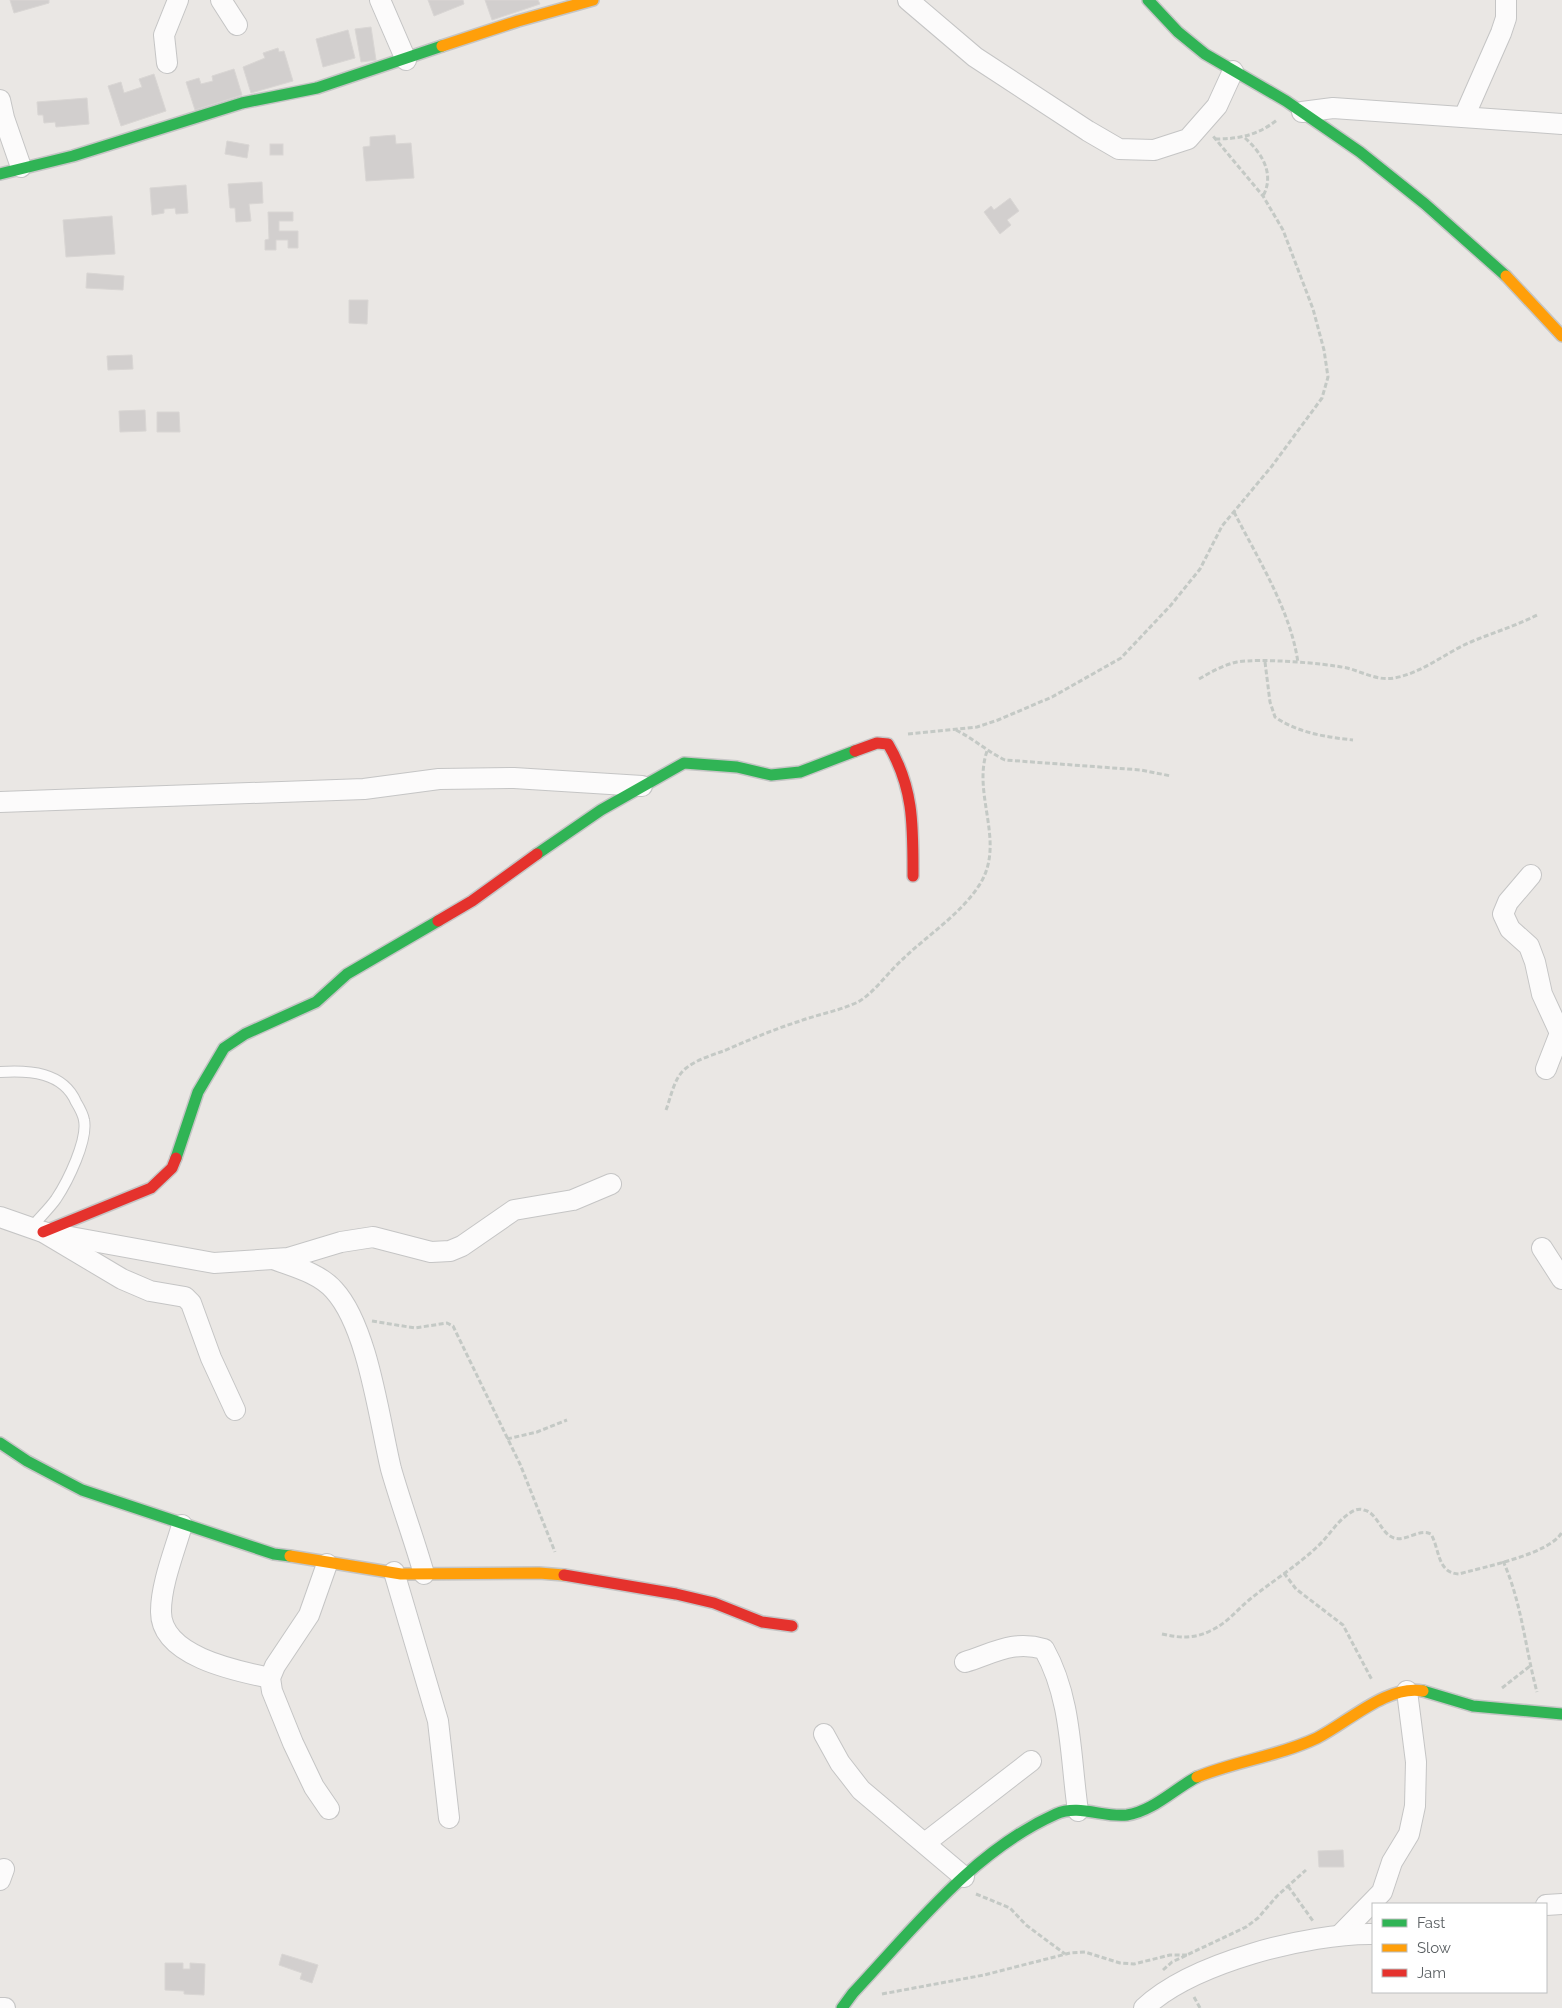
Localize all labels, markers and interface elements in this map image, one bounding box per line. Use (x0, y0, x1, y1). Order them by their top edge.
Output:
legend (1372, 1903, 1547, 1993)
text: Fast (1417, 1914, 1445, 1932)
text: Slow (1417, 1939, 1451, 1957)
text: Jam (1417, 1964, 1446, 1982)

